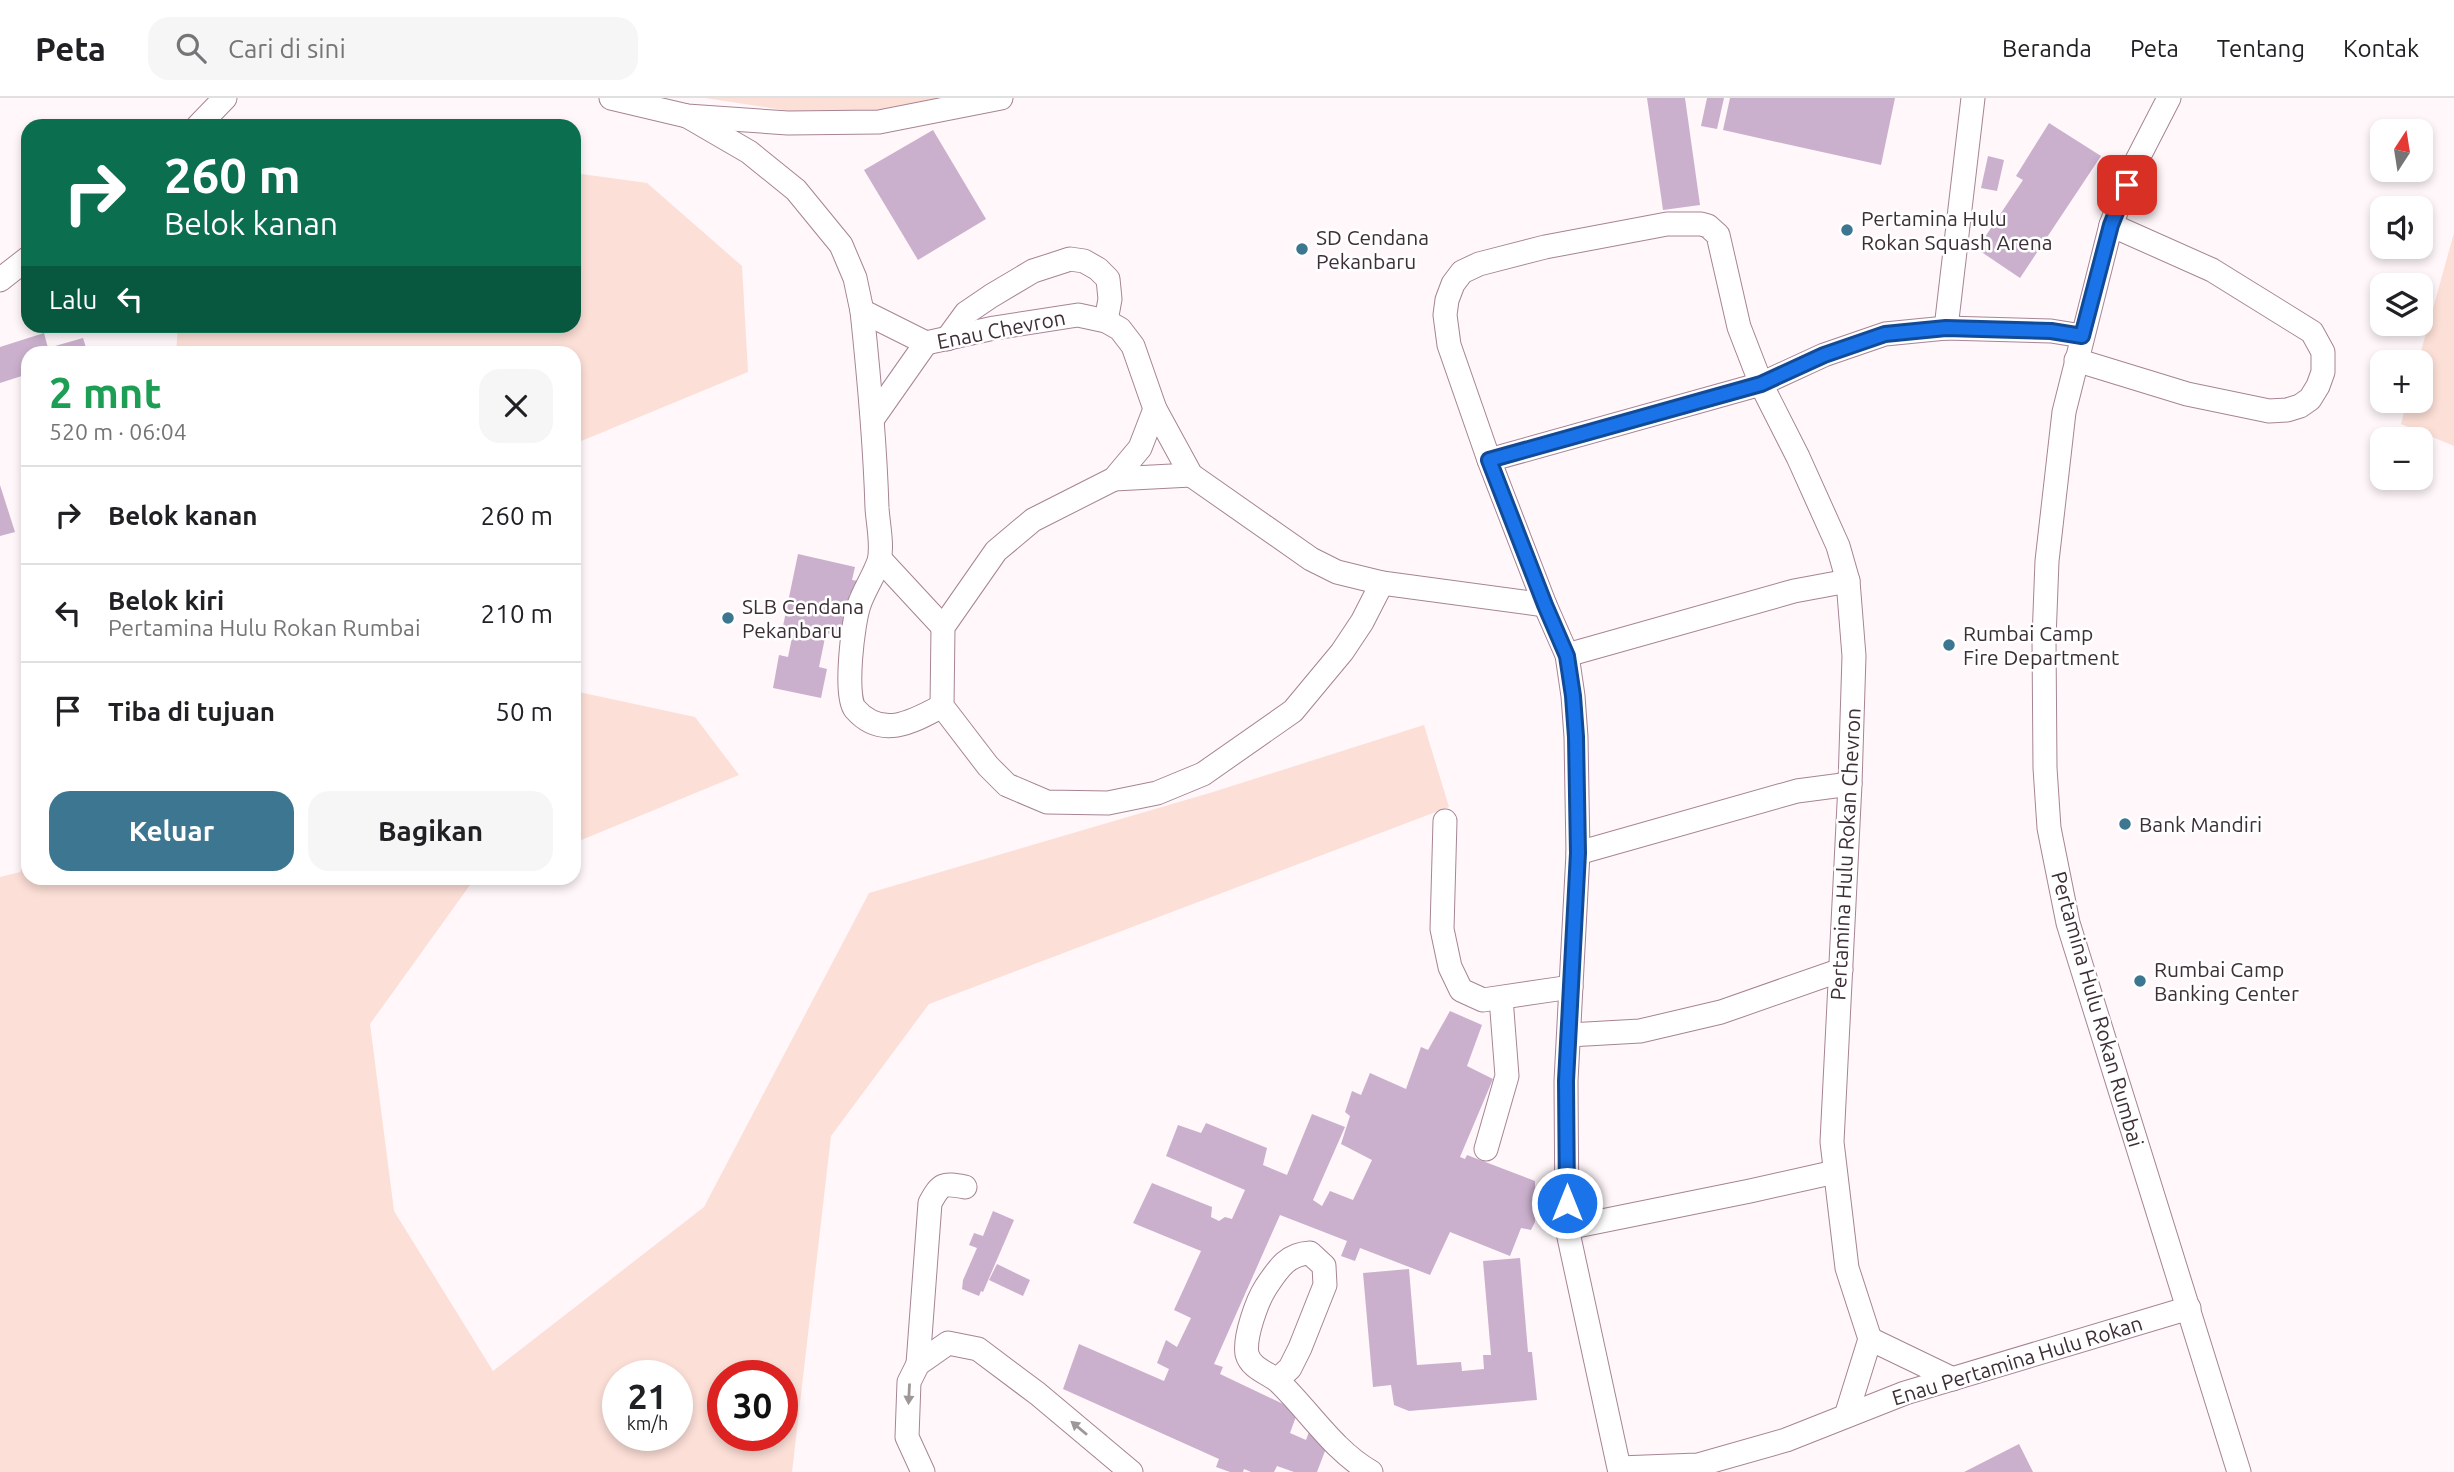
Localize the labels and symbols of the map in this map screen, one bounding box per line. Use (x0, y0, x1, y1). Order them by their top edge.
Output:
north arrow (2370, 119, 2432, 182)
pin (2097, 155, 2157, 215)
place label: Pertamina Hulu Rokan Squash Arena (1861, 206, 2052, 254)
marker: Pertamina Hulu Rokan Squash Arena (1839, 222, 1855, 238)
place label: SD Cendana Pekanbaru (1316, 225, 1429, 273)
marker: SD Cendana Pekanbaru (1294, 241, 1310, 257)
street label: Enau Chevron (935, 305, 1067, 353)
place label: SLB Cendana Pekanbaru (742, 594, 864, 642)
marker: SLB Cendana Pekanbaru (720, 610, 736, 626)
place label: Rumbai Camp Fire Department (1963, 621, 2119, 669)
marker: Rumbai Camp Fire Department (1941, 637, 1957, 653)
street label: Pertamina Hulu Rokan Chevron (1825, 707, 1865, 1001)
place label: Bank Mandiri (2139, 812, 2262, 836)
marker: Bank Mandiri (2117, 816, 2133, 832)
street label: Pertamina Hulu Rokan Rumbai (2047, 869, 2149, 1149)
place label: Rumbai Camp Banking Center (2154, 957, 2299, 1005)
marker: Rumbai Camp Banking Center (2132, 973, 2148, 989)
position arrow (1530, 1166, 1604, 1240)
street label: Enau Pertamina Hulu Rokan (1889, 1310, 2145, 1410)
speed limit sign: 30 (707, 1360, 798, 1451)
one-way arrow (903, 1383, 914, 1405)
one-way arrow (1070, 1421, 1088, 1436)

